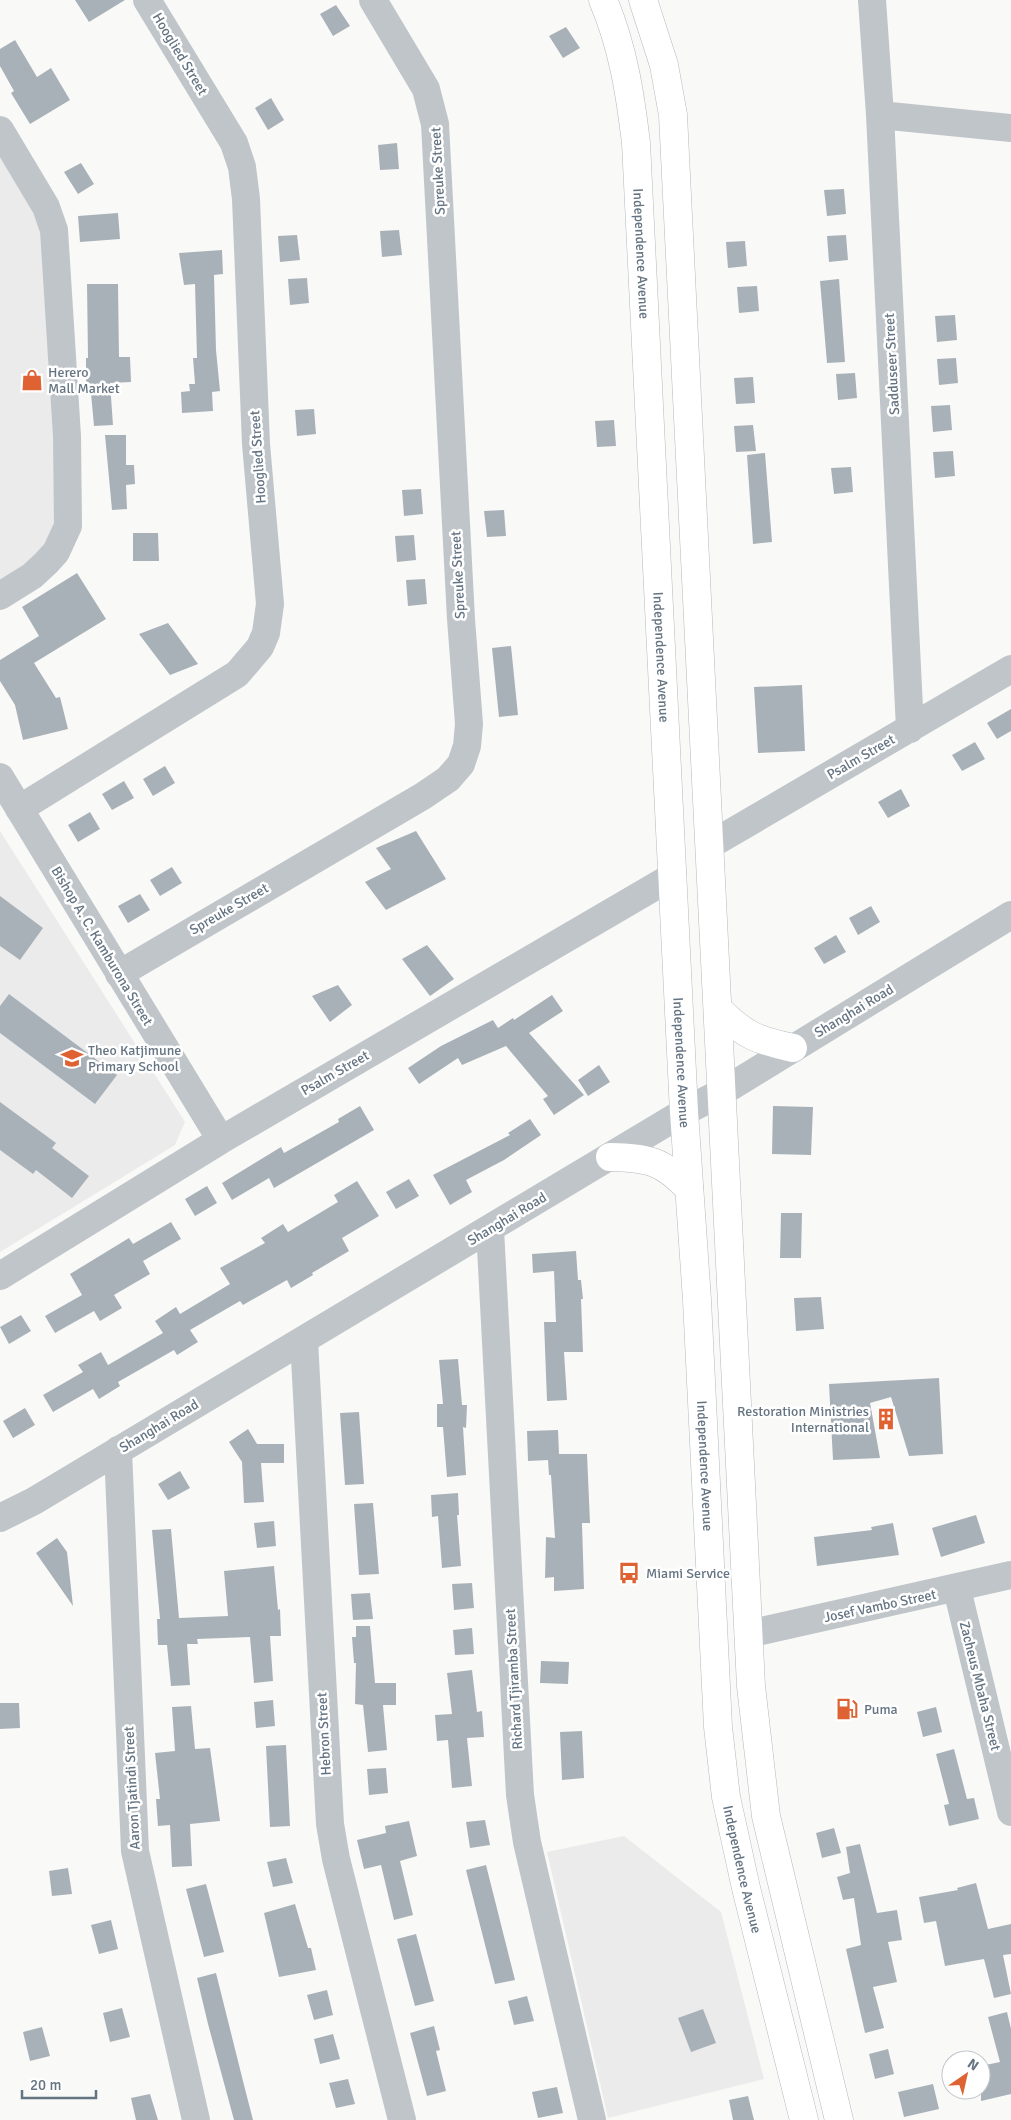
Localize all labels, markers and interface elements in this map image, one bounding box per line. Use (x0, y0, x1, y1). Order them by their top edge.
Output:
street label: Hooglied Street (149, 10, 211, 98)
street label: Spreuke Street (427, 126, 449, 215)
street label: Independence Avenue (630, 188, 653, 319)
street label: Sadduseer Street (881, 312, 903, 415)
place label: Herero Mall Market (48, 364, 120, 397)
shop icon: Herero Mall Market (19, 367, 45, 393)
street label: Hooglied Street (246, 410, 270, 504)
street label: Spreuke Street (447, 530, 469, 619)
street label: Independence Avenue (650, 591, 673, 723)
street label: Psalm Street (824, 731, 898, 783)
street label: Bishop A. C. Kamburona Street (48, 863, 156, 1029)
street label: Spreuke Street (187, 880, 271, 938)
street label: Shanghai Road (811, 981, 897, 1041)
street label: Independence Avenue (670, 997, 694, 1128)
place label: Theo Katjimune Primary School (88, 1042, 181, 1075)
school or university icon: Theo Katjimune Primary School (59, 1045, 85, 1071)
street label: Psalm Street (298, 1047, 372, 1099)
street label: Shanghai Road (464, 1189, 550, 1249)
street label: Shanghai Road (116, 1396, 202, 1456)
street label: Independence Avenue (693, 1400, 717, 1532)
place label: Restoration Ministries International (737, 1403, 869, 1436)
building icon: Restoration Ministries International (873, 1406, 899, 1432)
bus stop icon: Miami Service (616, 1560, 642, 1586)
place label: Miami Service (646, 1565, 730, 1582)
street label: Josef Vambo Street (822, 1586, 938, 1626)
street label: Richard Tjiramba Street (502, 1608, 526, 1750)
street label: Zacheus Mbaha Street (956, 1619, 1004, 1753)
street label: Hebron Street (313, 1692, 335, 1776)
fuel station icon: Puma (834, 1696, 860, 1722)
place label: Puma (864, 1701, 898, 1718)
street label: Aaron Tjatindi Street (120, 1726, 144, 1850)
street label: Independence Avenue (720, 1804, 765, 1935)
north arrow (941, 2050, 991, 2100)
text: N (964, 2055, 982, 2074)
scale bar (22, 2068, 96, 2100)
text: 20 m (30, 2076, 61, 2094)

